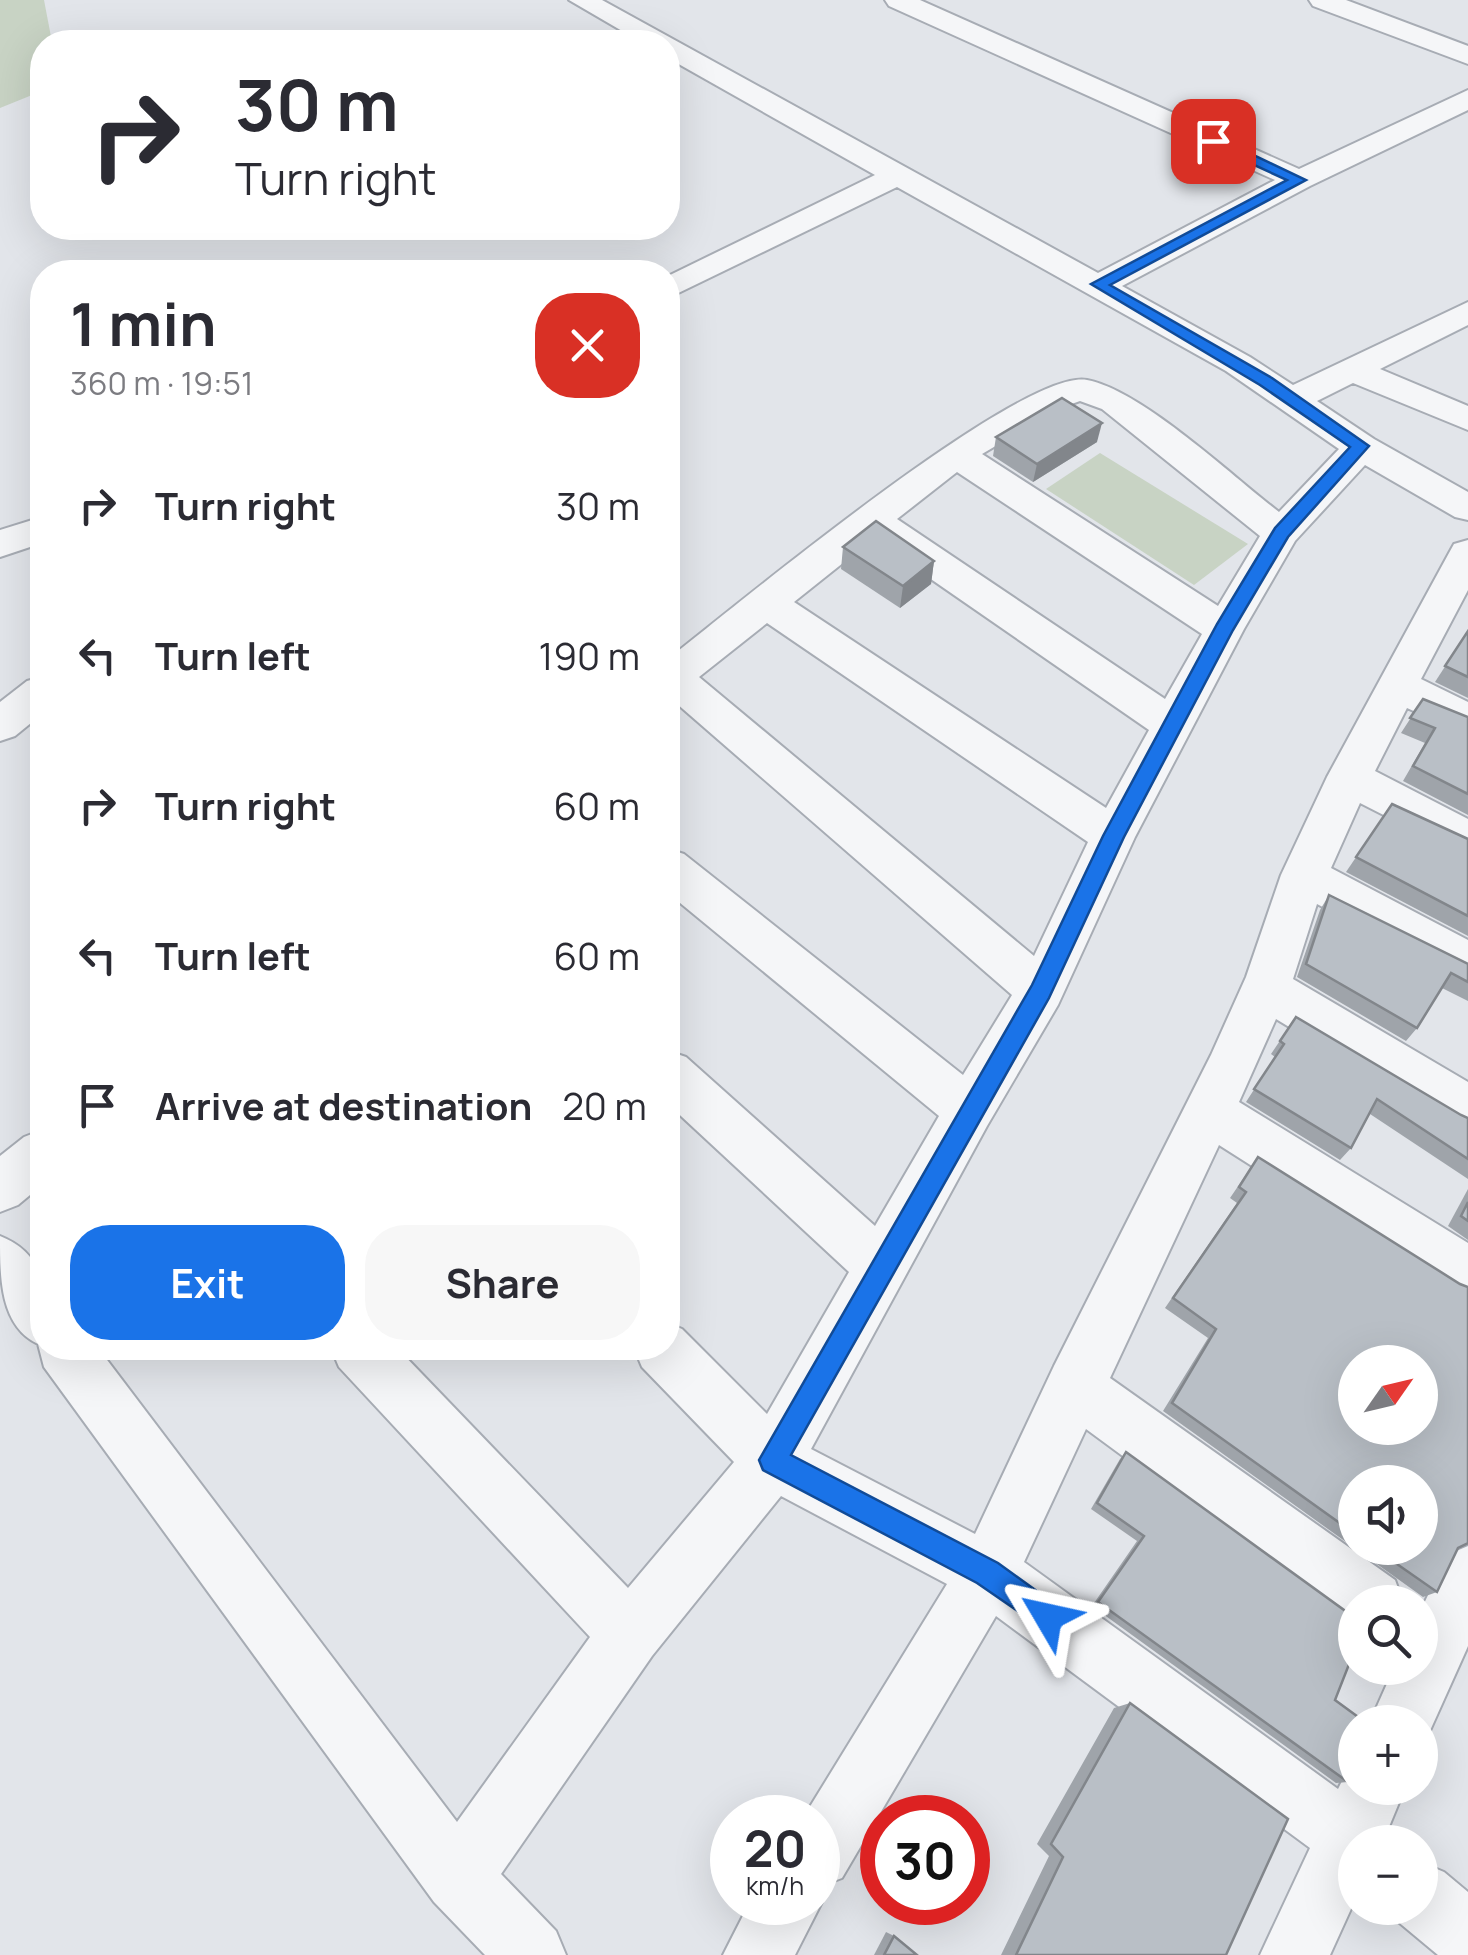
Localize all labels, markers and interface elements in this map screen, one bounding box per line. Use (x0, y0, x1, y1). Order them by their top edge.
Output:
text: 30 m (235, 56, 399, 152)
icon: right (70, 70, 200, 200)
pin (1171, 99, 1256, 184)
icon: arrive (1186, 114, 1241, 169)
text: Turn right (235, 147, 436, 209)
text: 1 min (70, 282, 217, 364)
button: close (535, 293, 640, 398)
text: 360 m · 19:51 (70, 361, 254, 405)
icon: right (70, 478, 125, 533)
text: Turn right (155, 479, 336, 531)
text: 30 m (556, 479, 640, 531)
icon: left (70, 628, 125, 683)
text: Turn left (155, 629, 311, 681)
text: 190 m (539, 629, 640, 681)
icon: right (70, 778, 125, 833)
text: Turn right (155, 779, 336, 831)
text: 60 m (553, 779, 640, 831)
icon: left (70, 928, 125, 983)
text: Turn left (155, 929, 311, 981)
text: 60 m (553, 929, 640, 981)
icon: arrive (70, 1078, 125, 1133)
text: Arrive at destination (155, 1079, 532, 1131)
text: 20 m (562, 1079, 647, 1131)
button: Exit (70, 1225, 345, 1340)
button: Share (365, 1225, 640, 1340)
north arrow (1338, 1345, 1438, 1445)
map controls (1338, 1345, 1438, 1925)
button: sound (1338, 1465, 1438, 1565)
position arrow (996, 1565, 1100, 1669)
button: search (1338, 1585, 1438, 1685)
button: + (1338, 1705, 1438, 1805)
speed limit sign: 30 (860, 1795, 990, 1925)
text: 20 (744, 1814, 806, 1882)
button: − (1338, 1825, 1438, 1925)
text: km/h (746, 1868, 804, 1903)

